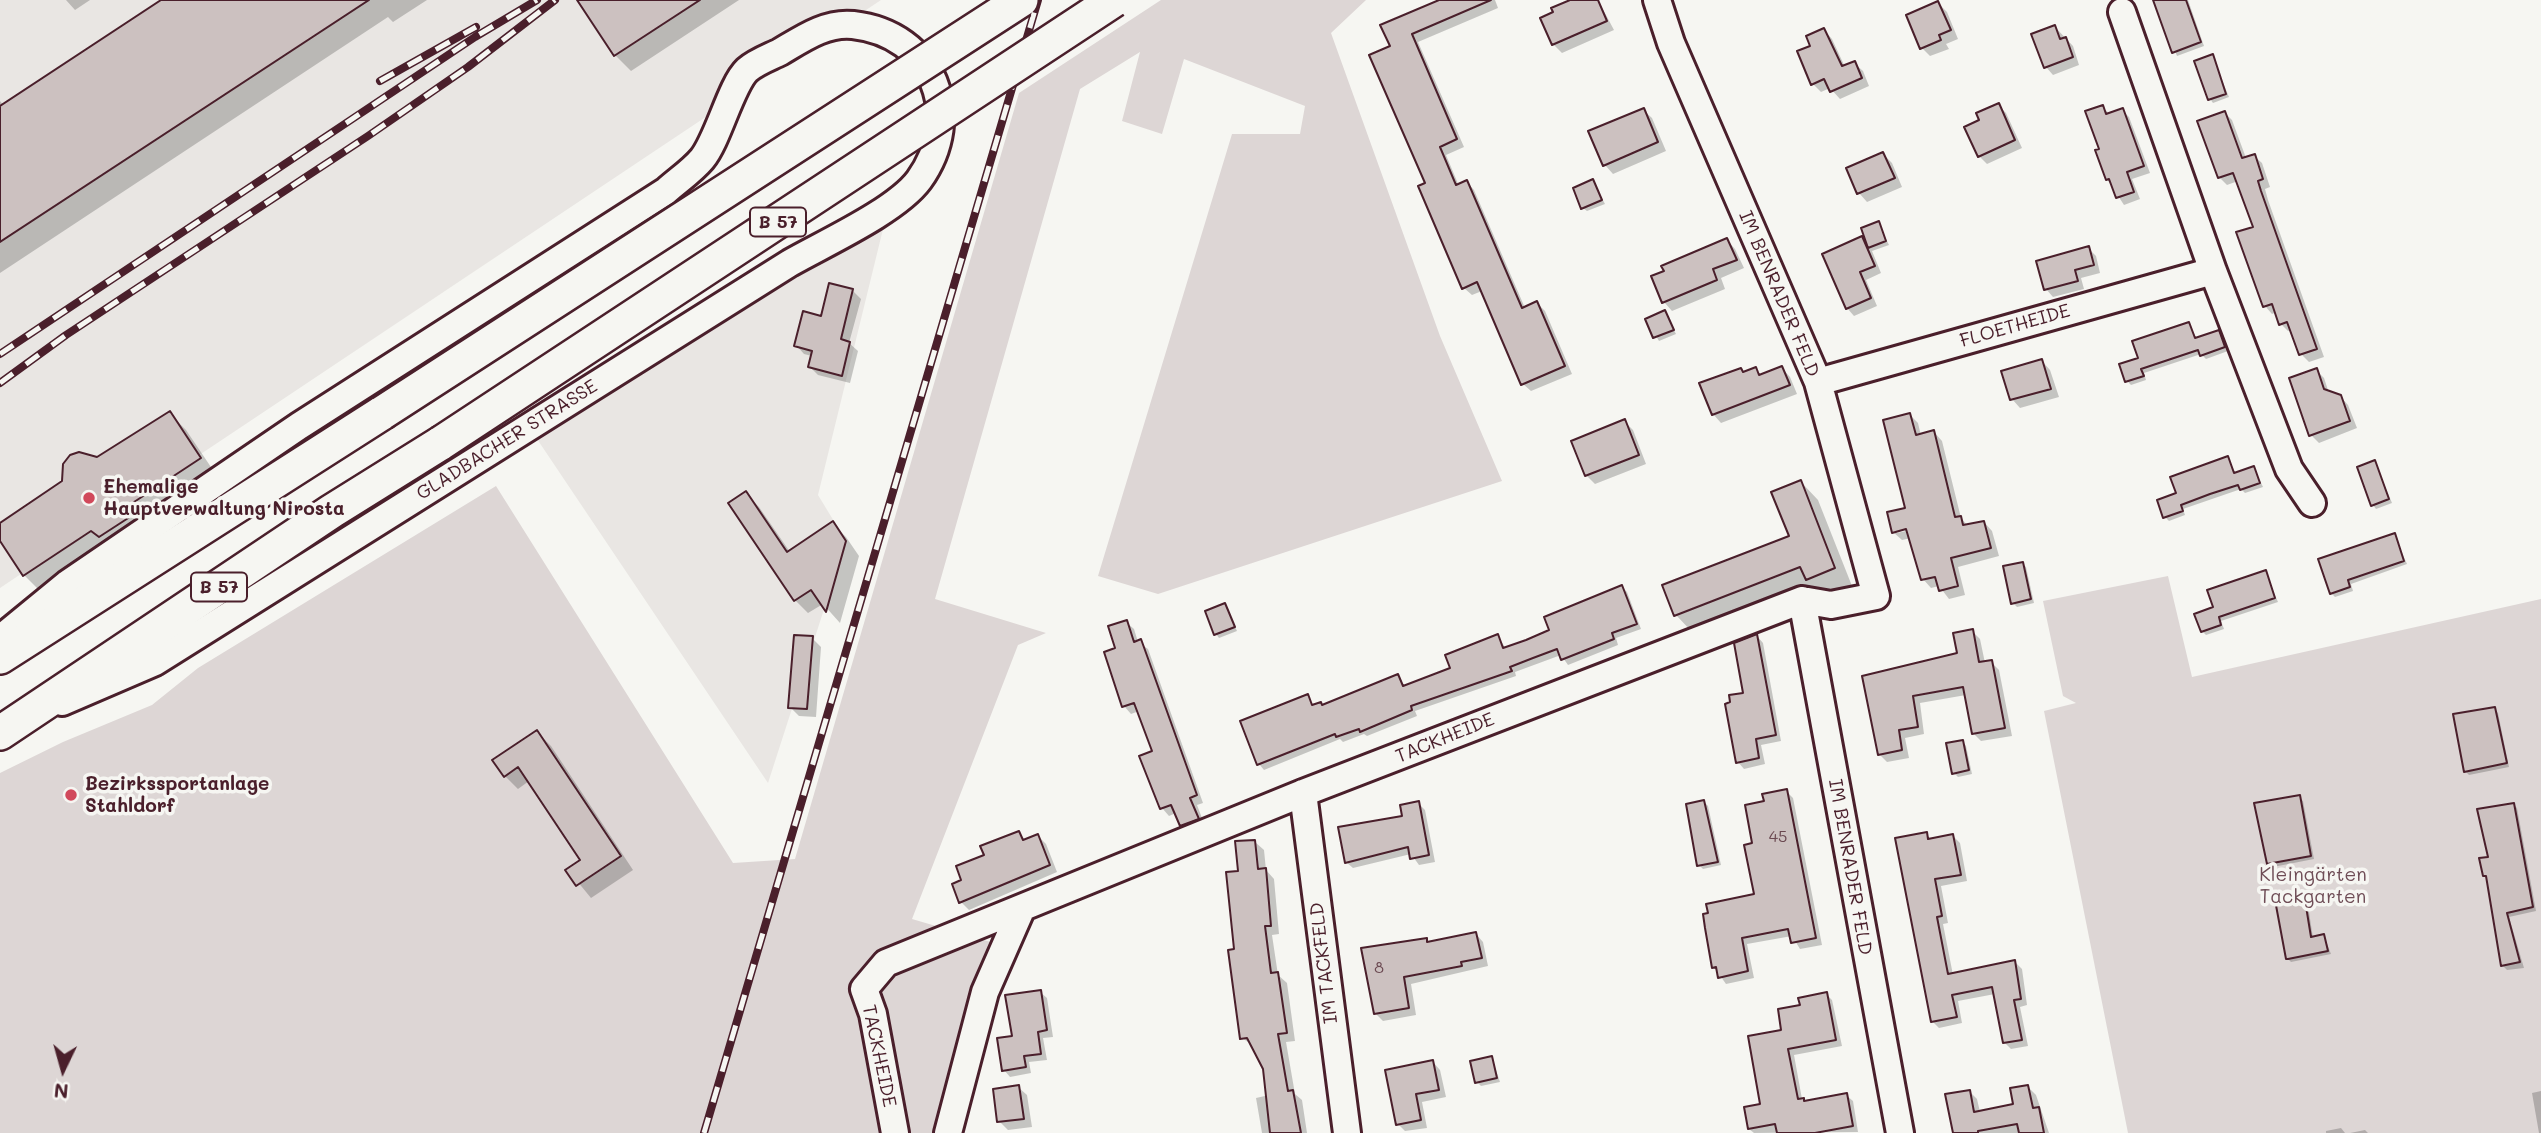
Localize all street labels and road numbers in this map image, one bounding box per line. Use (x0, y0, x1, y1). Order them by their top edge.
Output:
street label: IM BENRADER FELD (1734, 207, 1824, 381)
road number: B 57 (750, 208, 806, 236)
street label: FLOETHEIDE (1957, 299, 2073, 353)
street label: GLADBACHER STRASSE (412, 375, 602, 505)
road number: B 57 (191, 572, 247, 602)
street label: TACKHEIDE (1392, 708, 1498, 768)
street label: IM BENRADER FELD (1823, 777, 1877, 957)
street label: IM TACKFELD (1305, 901, 1343, 1025)
street label: TACKHEIDE (857, 1003, 901, 1109)

